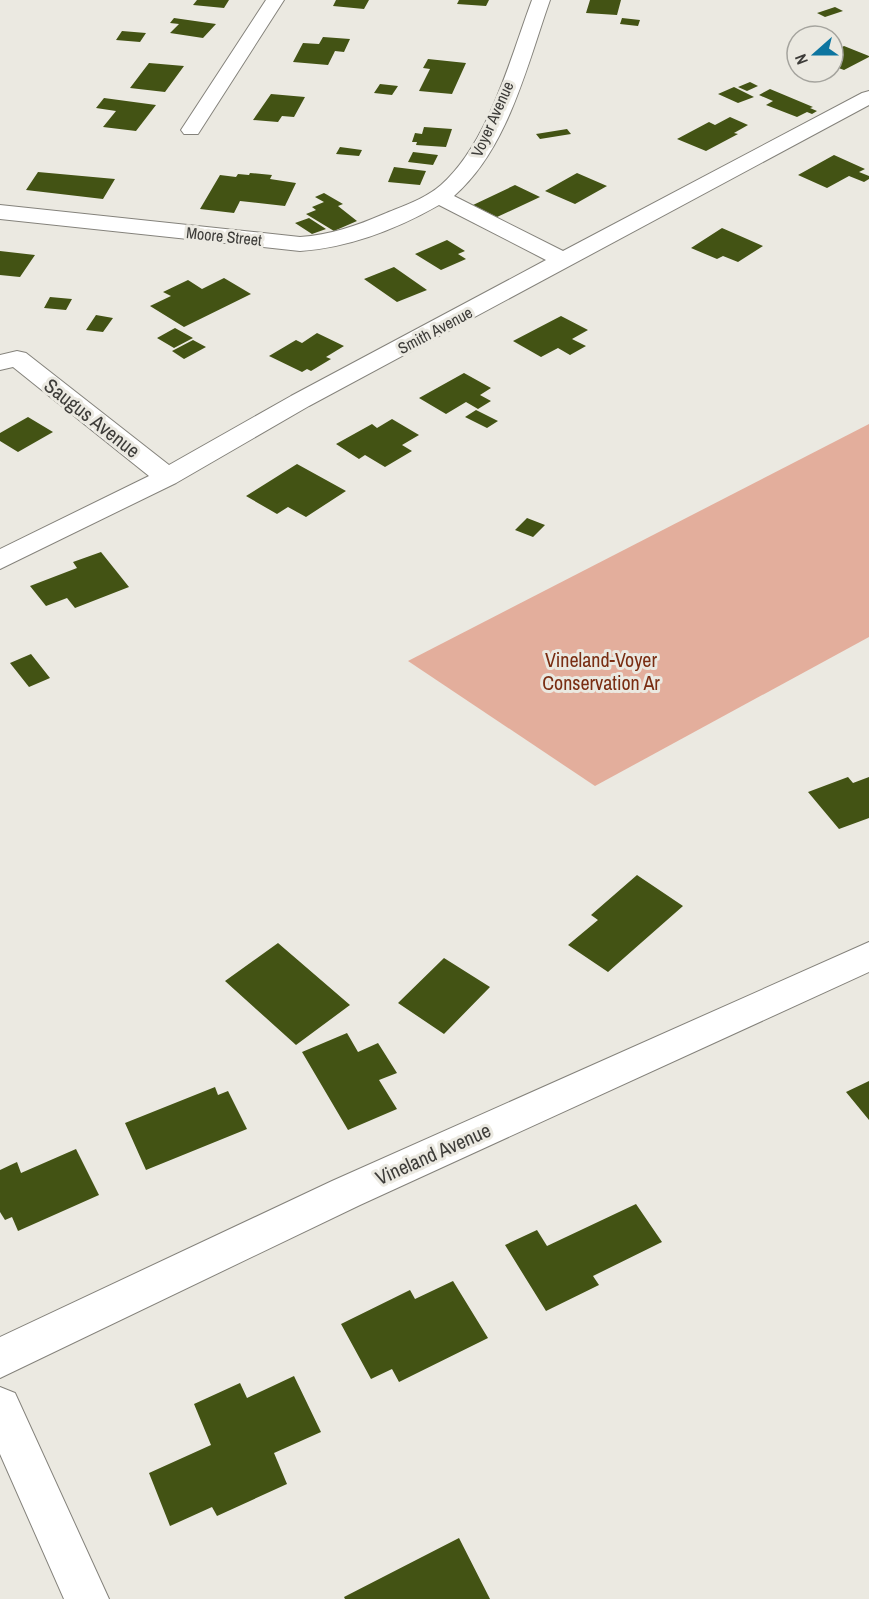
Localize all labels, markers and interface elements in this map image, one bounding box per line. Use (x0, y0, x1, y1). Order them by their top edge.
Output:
north arrow (785, 24, 845, 84)
text: N (789, 51, 813, 68)
street label: Voyer Avenue (466, 78, 518, 160)
street label: Moore Street (185, 221, 263, 251)
street label: Smith Avenue (394, 301, 476, 359)
street label: Saugus Avenue (39, 372, 146, 464)
park label: Vineland-Voyer Conservation Ar (542, 646, 660, 696)
street label: Vineland Avenue (371, 1116, 495, 1191)

